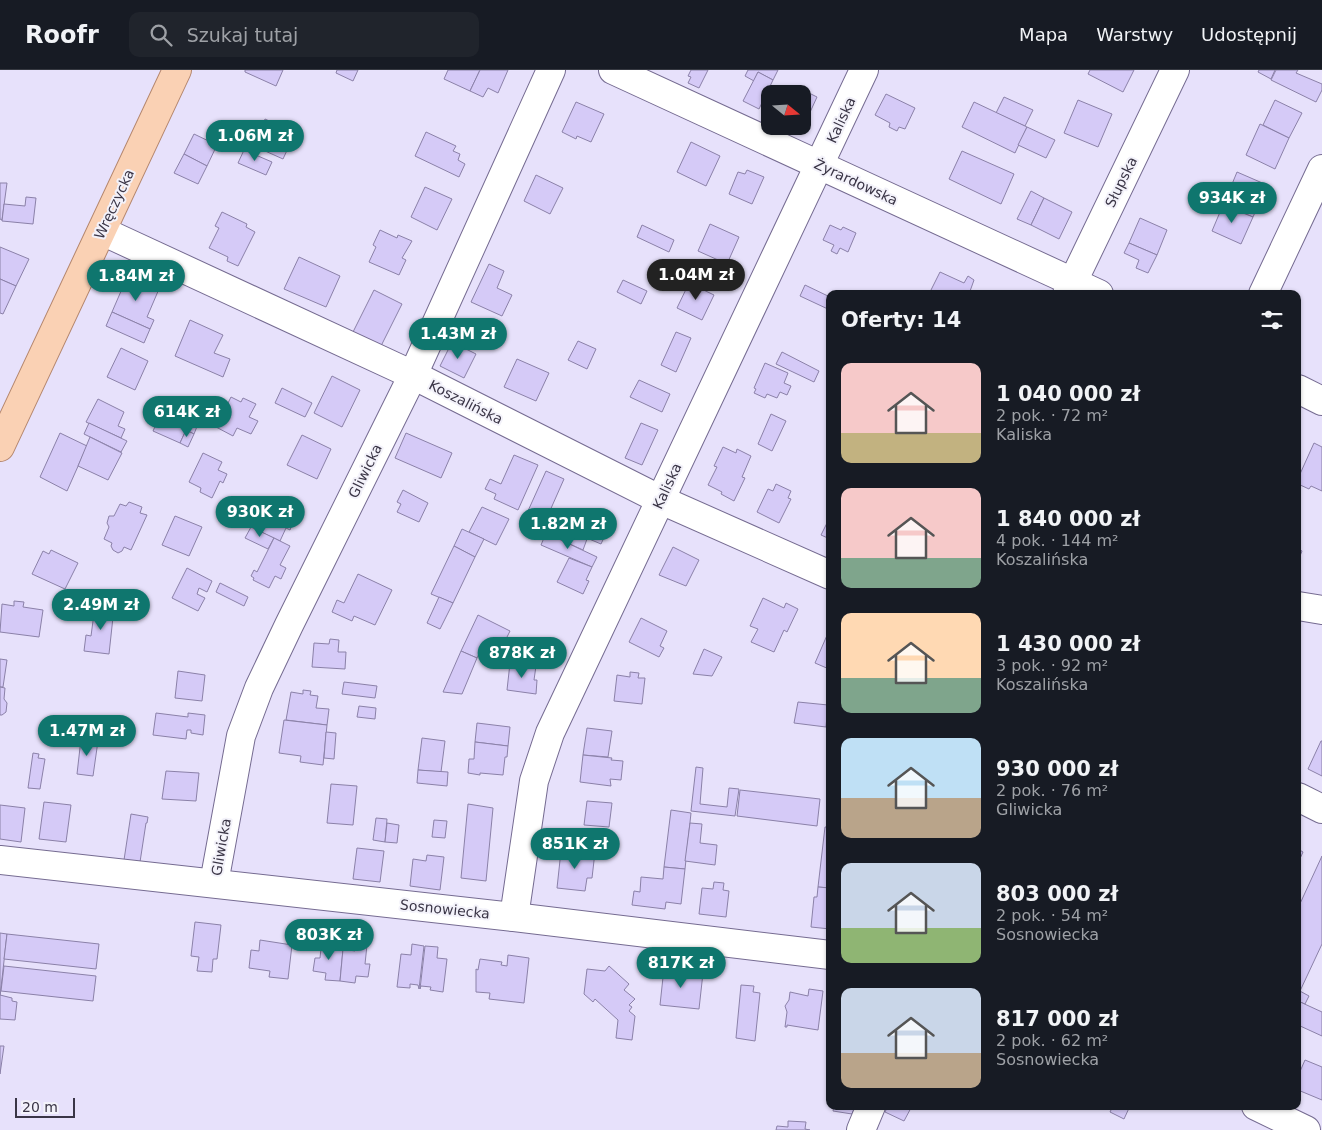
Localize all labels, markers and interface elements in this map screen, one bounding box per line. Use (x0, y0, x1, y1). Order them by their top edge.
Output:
search box (129, 12, 479, 57)
text: Roofr (25, 21, 99, 49)
icon: search (147, 21, 175, 49)
text: Szukaj tutaj (187, 24, 298, 46)
text: Mapa (1019, 24, 1068, 45)
text: Warstwy (1096, 24, 1173, 45)
text: Udostępnij (1201, 24, 1297, 45)
north arrow (761, 85, 811, 135)
map controls (761, 85, 811, 135)
street label: Kaliska (823, 94, 859, 146)
pin: 1.06M zł (203, 119, 307, 162)
text: 1.06M zł (217, 126, 293, 145)
street label: Słupska (1102, 154, 1140, 210)
street label: Żyrardowska (812, 155, 901, 208)
street label: Wręczycka (91, 167, 137, 241)
pin: 934K zł (1186, 182, 1278, 224)
text: 934K zł (1199, 188, 1265, 207)
pin: 1.04M zł (644, 258, 748, 301)
pin: 1.84M zł (84, 260, 188, 302)
text: 1.04M zł (658, 265, 734, 284)
text: 1.84M zł (98, 266, 174, 285)
icon: filters (1258, 306, 1286, 334)
text: Oferty: 14 (841, 308, 961, 332)
pin: 1.43M zł (406, 318, 510, 360)
text: 1.43M zł (420, 324, 496, 343)
street label: Koszalińska (426, 377, 506, 427)
text: 1 040 000 zł (996, 382, 1140, 406)
icon: home (881, 383, 941, 443)
pin: 614K zł (141, 396, 233, 438)
text: 614K zł (154, 402, 220, 421)
text: 2 pok. · 72 m² (996, 406, 1108, 425)
text: Kaliska (996, 425, 1052, 444)
street label: Gliwicka (345, 441, 385, 501)
street label: Kaliska (649, 460, 685, 512)
pin: 930K zł (214, 496, 306, 538)
text: 930K zł (227, 502, 293, 521)
text: 1 840 000 zł (996, 507, 1140, 531)
pin: 1.82M zł (516, 508, 620, 550)
icon: home (881, 508, 941, 568)
text: 1.82M zł (530, 514, 606, 533)
text: 4 pok. · 144 m² (996, 531, 1118, 550)
text: Koszalińska (996, 550, 1088, 569)
pin: 2.49M zł (49, 588, 153, 631)
text: 2.49M zł (63, 595, 139, 614)
text: 1 430 000 zł (996, 632, 1140, 656)
icon: home (881, 633, 941, 693)
pin: 878K zł (476, 636, 568, 679)
text: 878K zł (489, 643, 555, 662)
text: 3 pok. · 92 m² (996, 656, 1108, 675)
text: Koszalińska (996, 675, 1088, 694)
pin: 1.47M zł (35, 714, 139, 757)
text: 1.47M zł (49, 721, 125, 740)
text: 930 000 zł (996, 757, 1118, 781)
icon: home (881, 758, 941, 818)
text: 2 pok. · 76 m² (996, 781, 1108, 800)
text: Gliwicka (996, 800, 1062, 819)
street label: Gliwicka (208, 817, 234, 877)
pin: 851K zł (529, 828, 621, 870)
text: 851K zł (542, 834, 608, 853)
text: 803 000 zł (996, 882, 1118, 906)
icon: home (881, 883, 941, 943)
street label: Sosnowiecka (399, 896, 491, 922)
text: 2 pok. · 54 m² (996, 906, 1108, 925)
pin: 803K zł (283, 918, 375, 961)
text: 803K zł (296, 925, 362, 944)
text: Sosnowiecka (996, 925, 1099, 944)
pin: 817K zł (635, 946, 727, 989)
text: 817K zł (648, 953, 714, 972)
text: 817 000 zł (996, 1007, 1118, 1031)
icon: home (881, 1008, 941, 1068)
text: 2 pok. · 62 m² (996, 1031, 1108, 1050)
text: Sosnowiecka (996, 1050, 1099, 1069)
scale bar (15, 1095, 75, 1118)
text: 20 m (22, 1099, 58, 1115)

